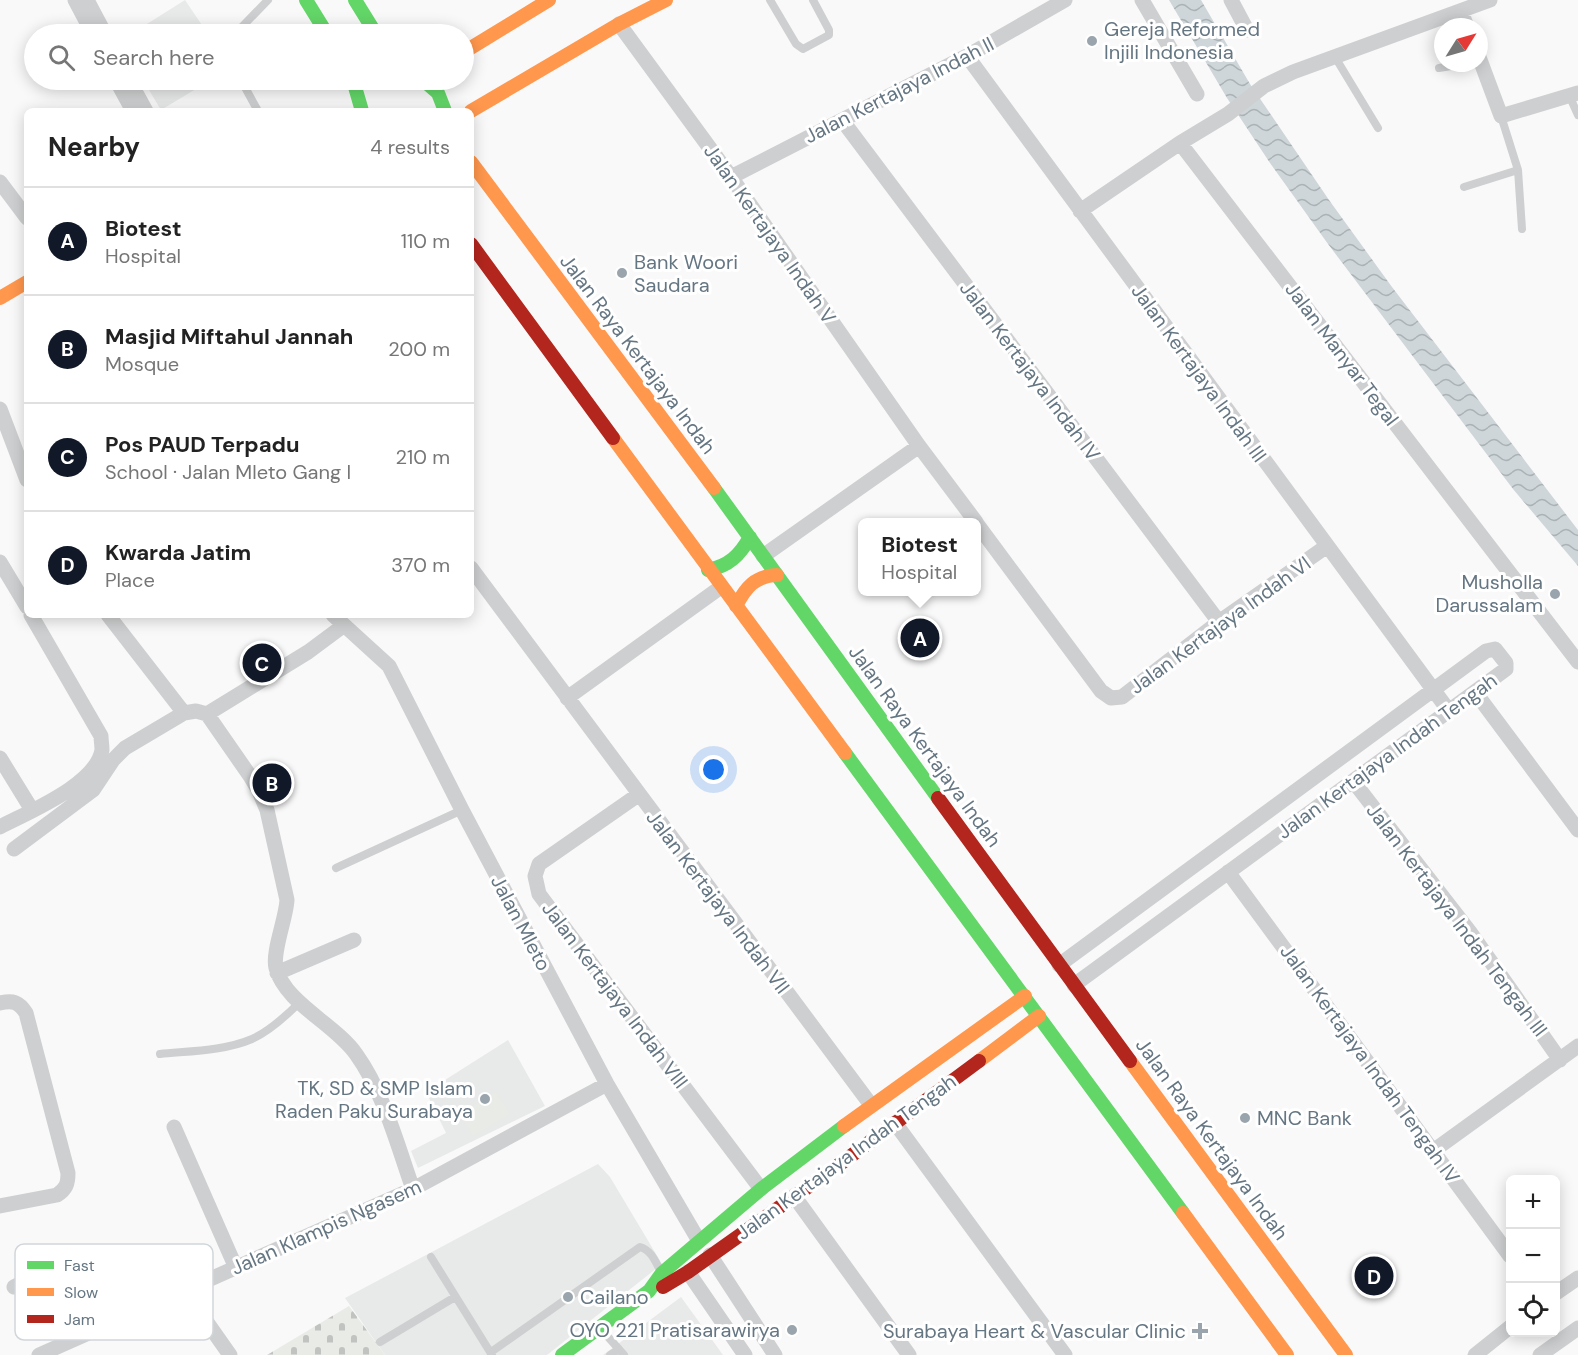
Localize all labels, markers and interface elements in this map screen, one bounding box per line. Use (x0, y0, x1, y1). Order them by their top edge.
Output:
place label: Gereja Reformed Injili Indonesia (1104, 16, 1260, 65)
north arrow (1434, 18, 1488, 72)
search box (24, 24, 474, 90)
street label: Jalan Kertajaya Indah II (800, 31, 998, 149)
marker: Gereja Reformed Injili Indonesia (1085, 34, 1099, 48)
icon: search (45, 41, 78, 74)
text: Search here (93, 43, 214, 72)
text: Nearby (48, 130, 140, 164)
text: 4 results (370, 134, 450, 160)
street label: Jalan Kertajaya Indah V (698, 139, 842, 329)
text: Biotest (105, 214, 181, 243)
text: A (60, 228, 75, 254)
text: 110 m (401, 228, 450, 254)
text: Hospital (105, 243, 181, 269)
street label: Jalan Raya Kertajaya Indah (554, 249, 722, 459)
place label: Bank Woori Saudara (634, 249, 738, 298)
marker: Bank Woori Saudara (615, 266, 629, 280)
street label: Jalan Kertajaya Indah IV (954, 276, 1106, 466)
street label: Jalan Manyar Tegal (1279, 277, 1405, 431)
street label: Jalan Kertajaya Indah III (1126, 279, 1272, 467)
text: Masjid Miftahul Jannah (105, 322, 353, 351)
text: B (61, 336, 74, 362)
text: 200 m (388, 336, 450, 362)
text: Mosque (105, 351, 179, 377)
text: Pos PAUD Terpadu (105, 430, 300, 459)
text: C (60, 444, 75, 470)
text: 210 m (395, 444, 450, 470)
text: School · Jalan Mleto Gang I (105, 459, 351, 485)
popup (858, 518, 981, 596)
text: Biotest (881, 530, 958, 559)
text: Kwarda Jatim (105, 538, 251, 567)
street label: Jalan Kertajaya Indah VI (1124, 550, 1316, 700)
text: D (60, 552, 75, 578)
text: 370 m (391, 552, 450, 578)
text: Hospital (881, 559, 957, 585)
text: Place (105, 567, 155, 593)
place label: Musholla Darussalam (1435, 569, 1543, 618)
marker: Musholla Darussalam (1548, 587, 1562, 601)
pin: A (900, 616, 940, 660)
pin: C (242, 640, 282, 686)
street label: Jalan Raya Kertajaya Indah (843, 640, 1007, 852)
street label: Jalan Kertajaya Indah Tengah (1272, 667, 1502, 845)
your location (699, 755, 728, 784)
pin: B (252, 760, 292, 806)
street label: Jalan Kertajaya Indah Tengah III (1361, 798, 1553, 1042)
street label: Jalan Kertajaya Indah VII (641, 805, 795, 999)
street label: Jalan Mleto (485, 871, 557, 975)
street label: Jalan Kertajaya Indah VIII (536, 896, 694, 1094)
street label: Jalan Kertajaya Indah Tengah IV (1274, 939, 1466, 1189)
street label: Jalan Raya Kertajaya Indah (1130, 1033, 1294, 1245)
street label: Jalan Kertajaya Indah Tengah (731, 1068, 961, 1246)
place label: TK, SD & SMP Islam Raden Paku Surabaya (275, 1075, 473, 1124)
marker: TK, SD & SMP Islam Raden Paku Surabaya (478, 1092, 492, 1106)
place label: MNC Bank (1257, 1105, 1352, 1131)
marker: MNC Bank (1238, 1111, 1252, 1125)
street label: Jalan Klampis Ngasem (227, 1173, 425, 1281)
map controls (1506, 1175, 1560, 1337)
button: + (1506, 1175, 1560, 1229)
button: − (1506, 1229, 1560, 1283)
legend (15, 1244, 213, 1340)
pin: D (1354, 1254, 1394, 1298)
text: Fast (64, 1255, 95, 1276)
text: Slow (64, 1282, 98, 1303)
button: locate (1506, 1283, 1560, 1337)
place label: Cailano (580, 1284, 649, 1310)
marker: Cailano (561, 1290, 575, 1304)
text: Jam (64, 1309, 95, 1330)
place label: OYO 221 Pratisarawirya (569, 1317, 780, 1343)
place label: Surabaya Heart & Vascular Clinic (883, 1318, 1186, 1344)
marker: Surabaya Heart & Vascular Clinic (1191, 1322, 1209, 1340)
marker: OYO 221 Pratisarawirya (785, 1323, 799, 1337)

